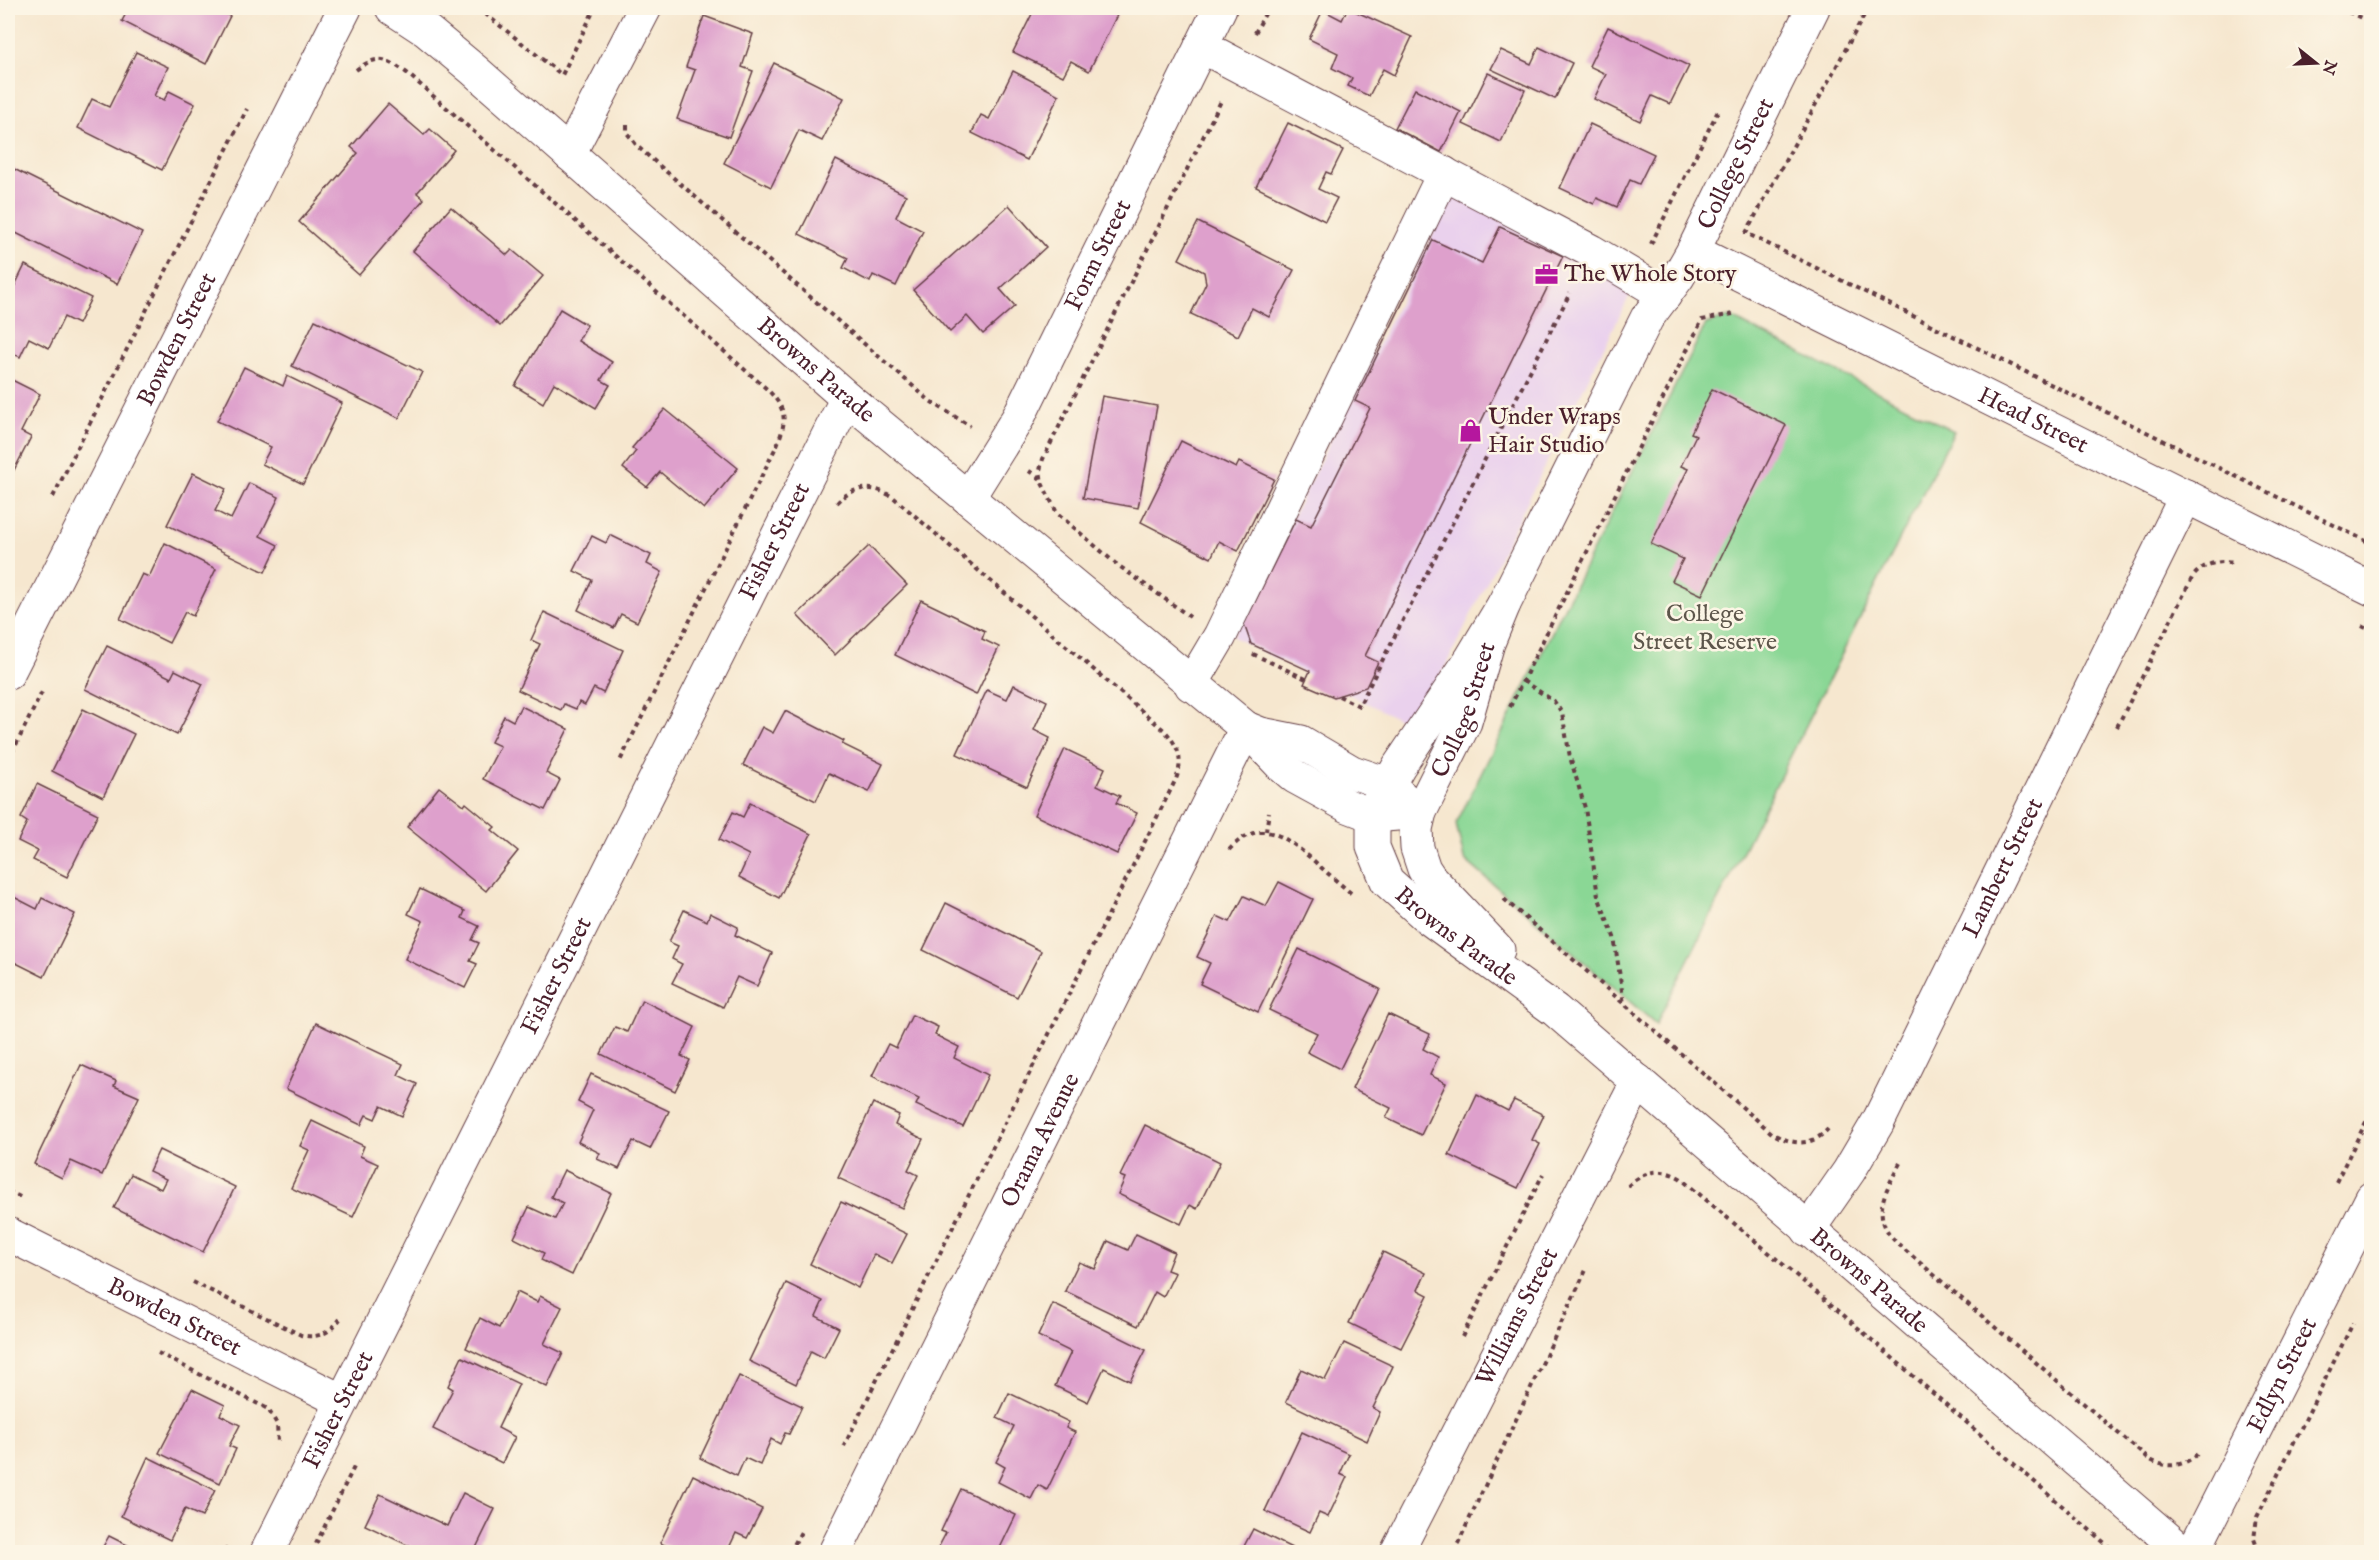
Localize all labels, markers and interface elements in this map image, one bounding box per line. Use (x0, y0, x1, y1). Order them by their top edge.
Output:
north arrow (2286, 33, 2346, 93)
text: N (2317, 56, 2340, 77)
street label: College Street (1691, 93, 1782, 235)
street label: Form Street (1058, 194, 1139, 316)
place label: The Whole Story (1564, 259, 1737, 290)
office icon: The Whole Story (1533, 261, 1559, 287)
street label: Bowden Street (130, 267, 224, 411)
street label: Browns Parade (750, 310, 881, 430)
street label: Head Street (1973, 380, 2094, 461)
place label: Under Wraps Hair Studio (1488, 402, 1621, 461)
shop icon: Under Wraps Hair Studio (1457, 418, 1483, 444)
street label: Fisher Street (732, 478, 817, 605)
park label: College Street Reserve (1633, 599, 1777, 658)
street label: College Street (1424, 639, 1503, 783)
street label: Lambert Street (1956, 793, 2050, 943)
street label: Browns Parade (1388, 880, 1524, 993)
street label: Fisher Street (514, 912, 599, 1040)
street label: Orama Avenue (994, 1068, 1087, 1213)
street label: Browns Parade (1803, 1221, 1935, 1341)
street label: Williams Street (1469, 1243, 1565, 1391)
street label: Bowden Street (102, 1271, 246, 1364)
street label: Edlyn Street (2240, 1312, 2324, 1438)
street label: Fisher Street (296, 1346, 381, 1474)

